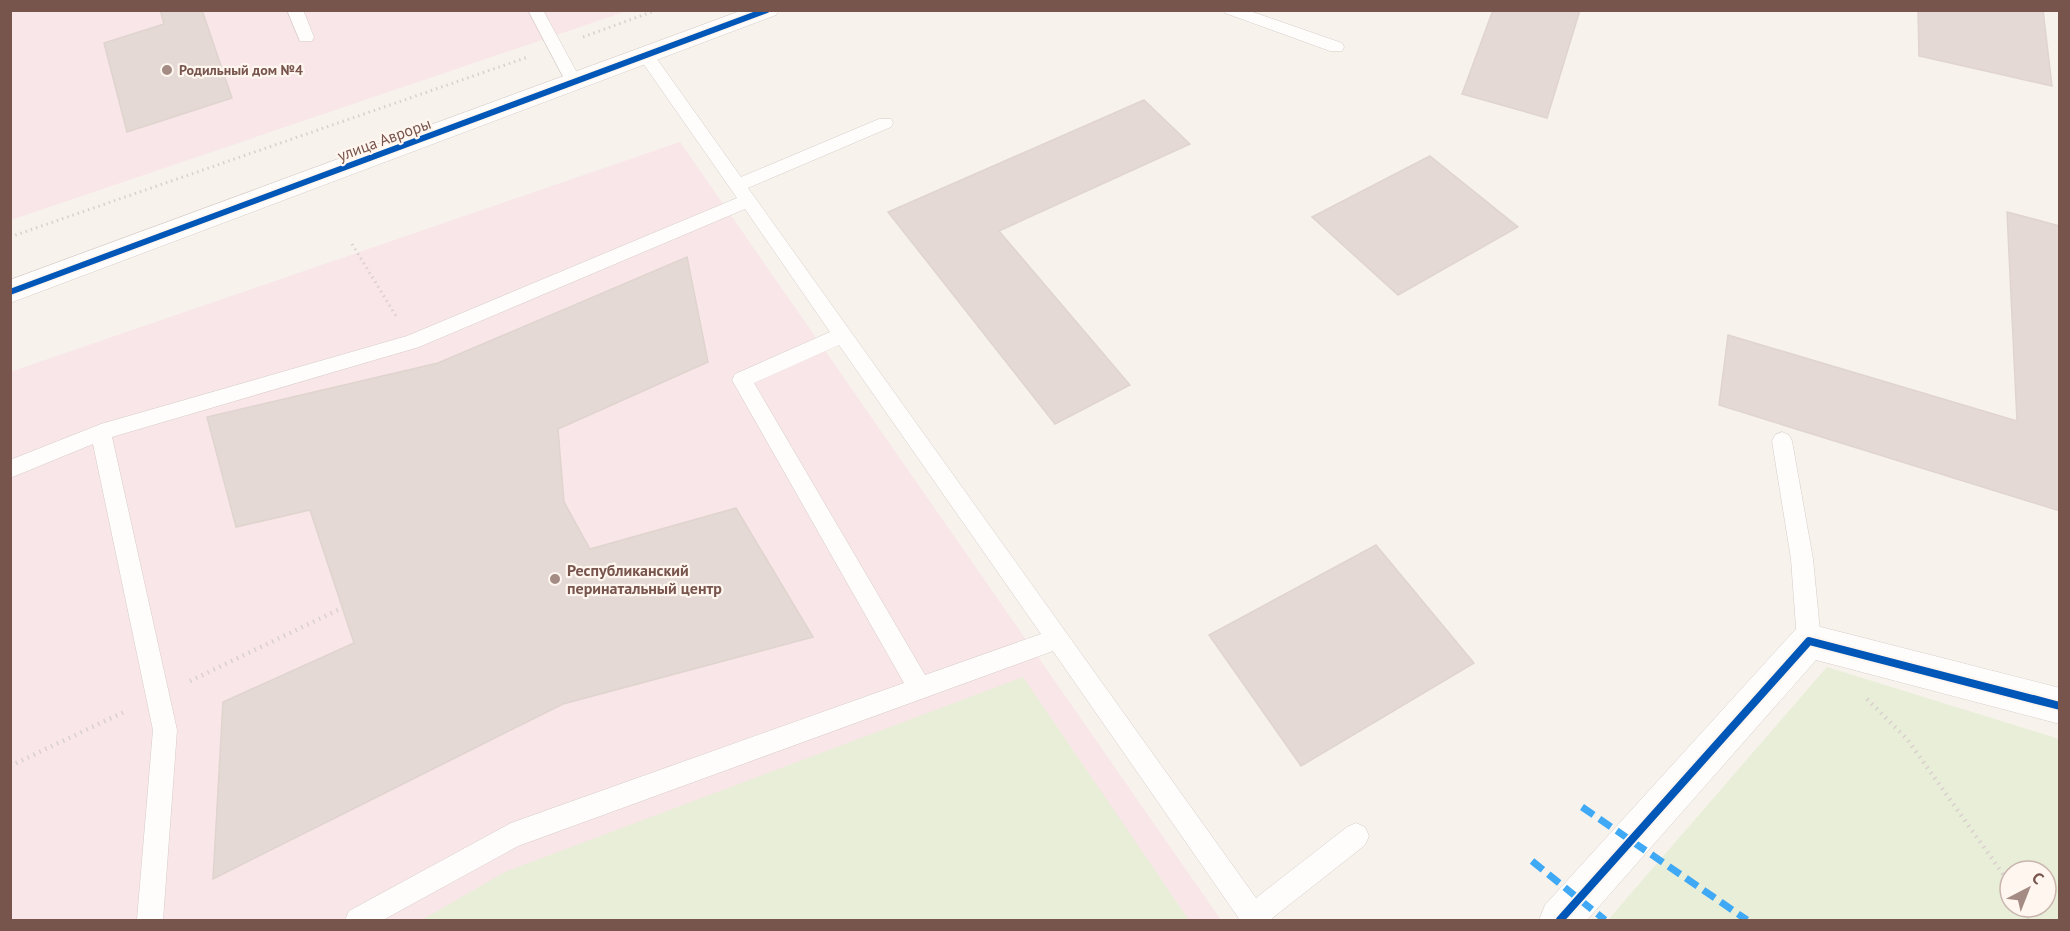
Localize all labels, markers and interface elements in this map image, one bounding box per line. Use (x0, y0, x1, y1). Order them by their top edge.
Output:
place label: Родильный дом №4 (179, 61, 303, 79)
marker: Родильный дом №4 (160, 63, 174, 77)
street label: улица Авроры (334, 113, 434, 165)
place label: Республиканский перинатальный центр (567, 560, 722, 598)
marker: Республиканский перинатальный центр (548, 572, 562, 586)
north arrow (1998, 859, 2058, 919)
text: С (2028, 867, 2048, 888)

